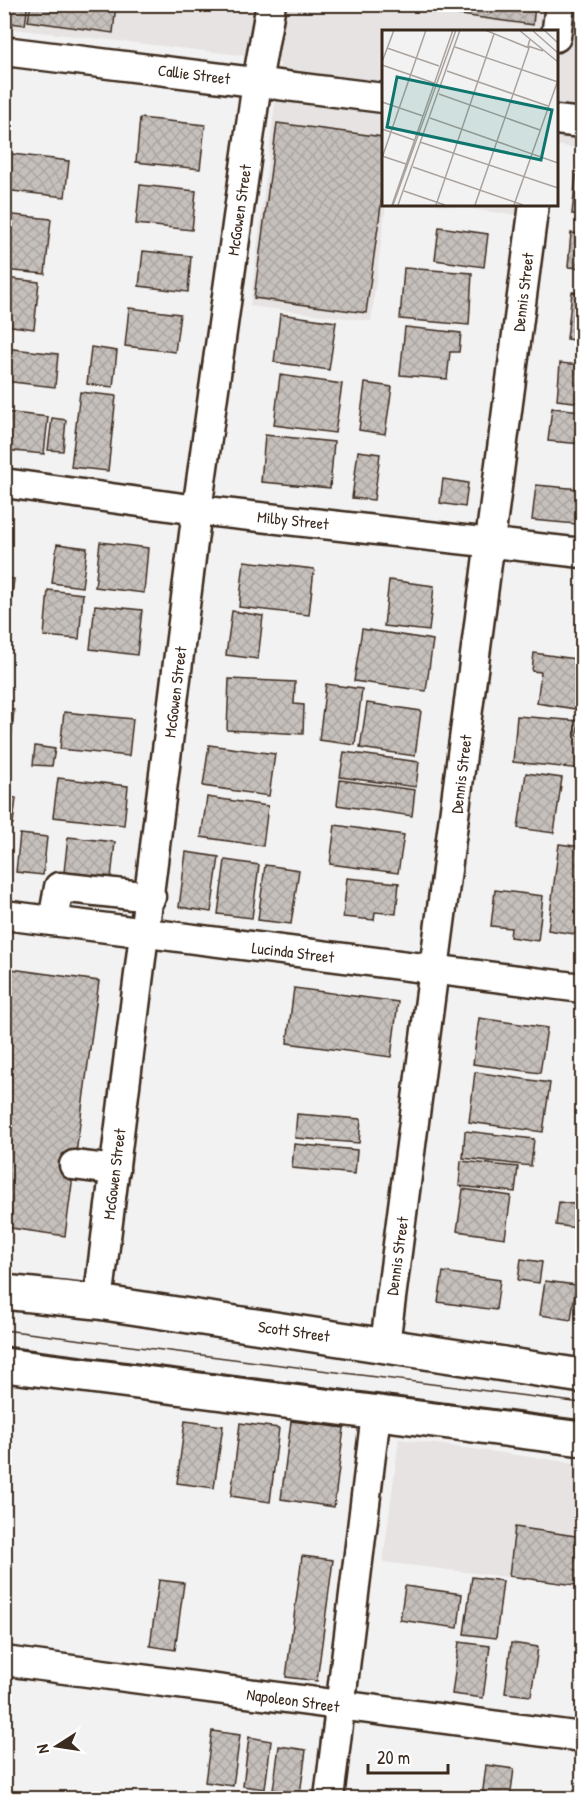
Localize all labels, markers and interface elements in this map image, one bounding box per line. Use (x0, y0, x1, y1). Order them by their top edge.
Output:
inset map (382, 30, 557, 206)
street label: Callie Street (157, 59, 232, 89)
street label: McGowen Street (222, 163, 256, 257)
street label: Dennis Street (507, 251, 539, 333)
street label: Milby Street (256, 505, 330, 535)
street label: McGowen Street (158, 645, 192, 739)
street label: Dennis Street (445, 733, 477, 815)
street label: Lucinda Street (251, 936, 336, 968)
street label: McGowen Street (97, 1127, 131, 1221)
street label: Dennis Street (381, 1215, 413, 1297)
street label: Scott Street (257, 1315, 332, 1347)
street label: Napoleon Street (245, 1683, 341, 1717)
north arrow (27, 1716, 87, 1776)
scale bar (368, 1737, 448, 1775)
text: N (31, 1742, 54, 1756)
text: 20 m (377, 1745, 410, 1770)

